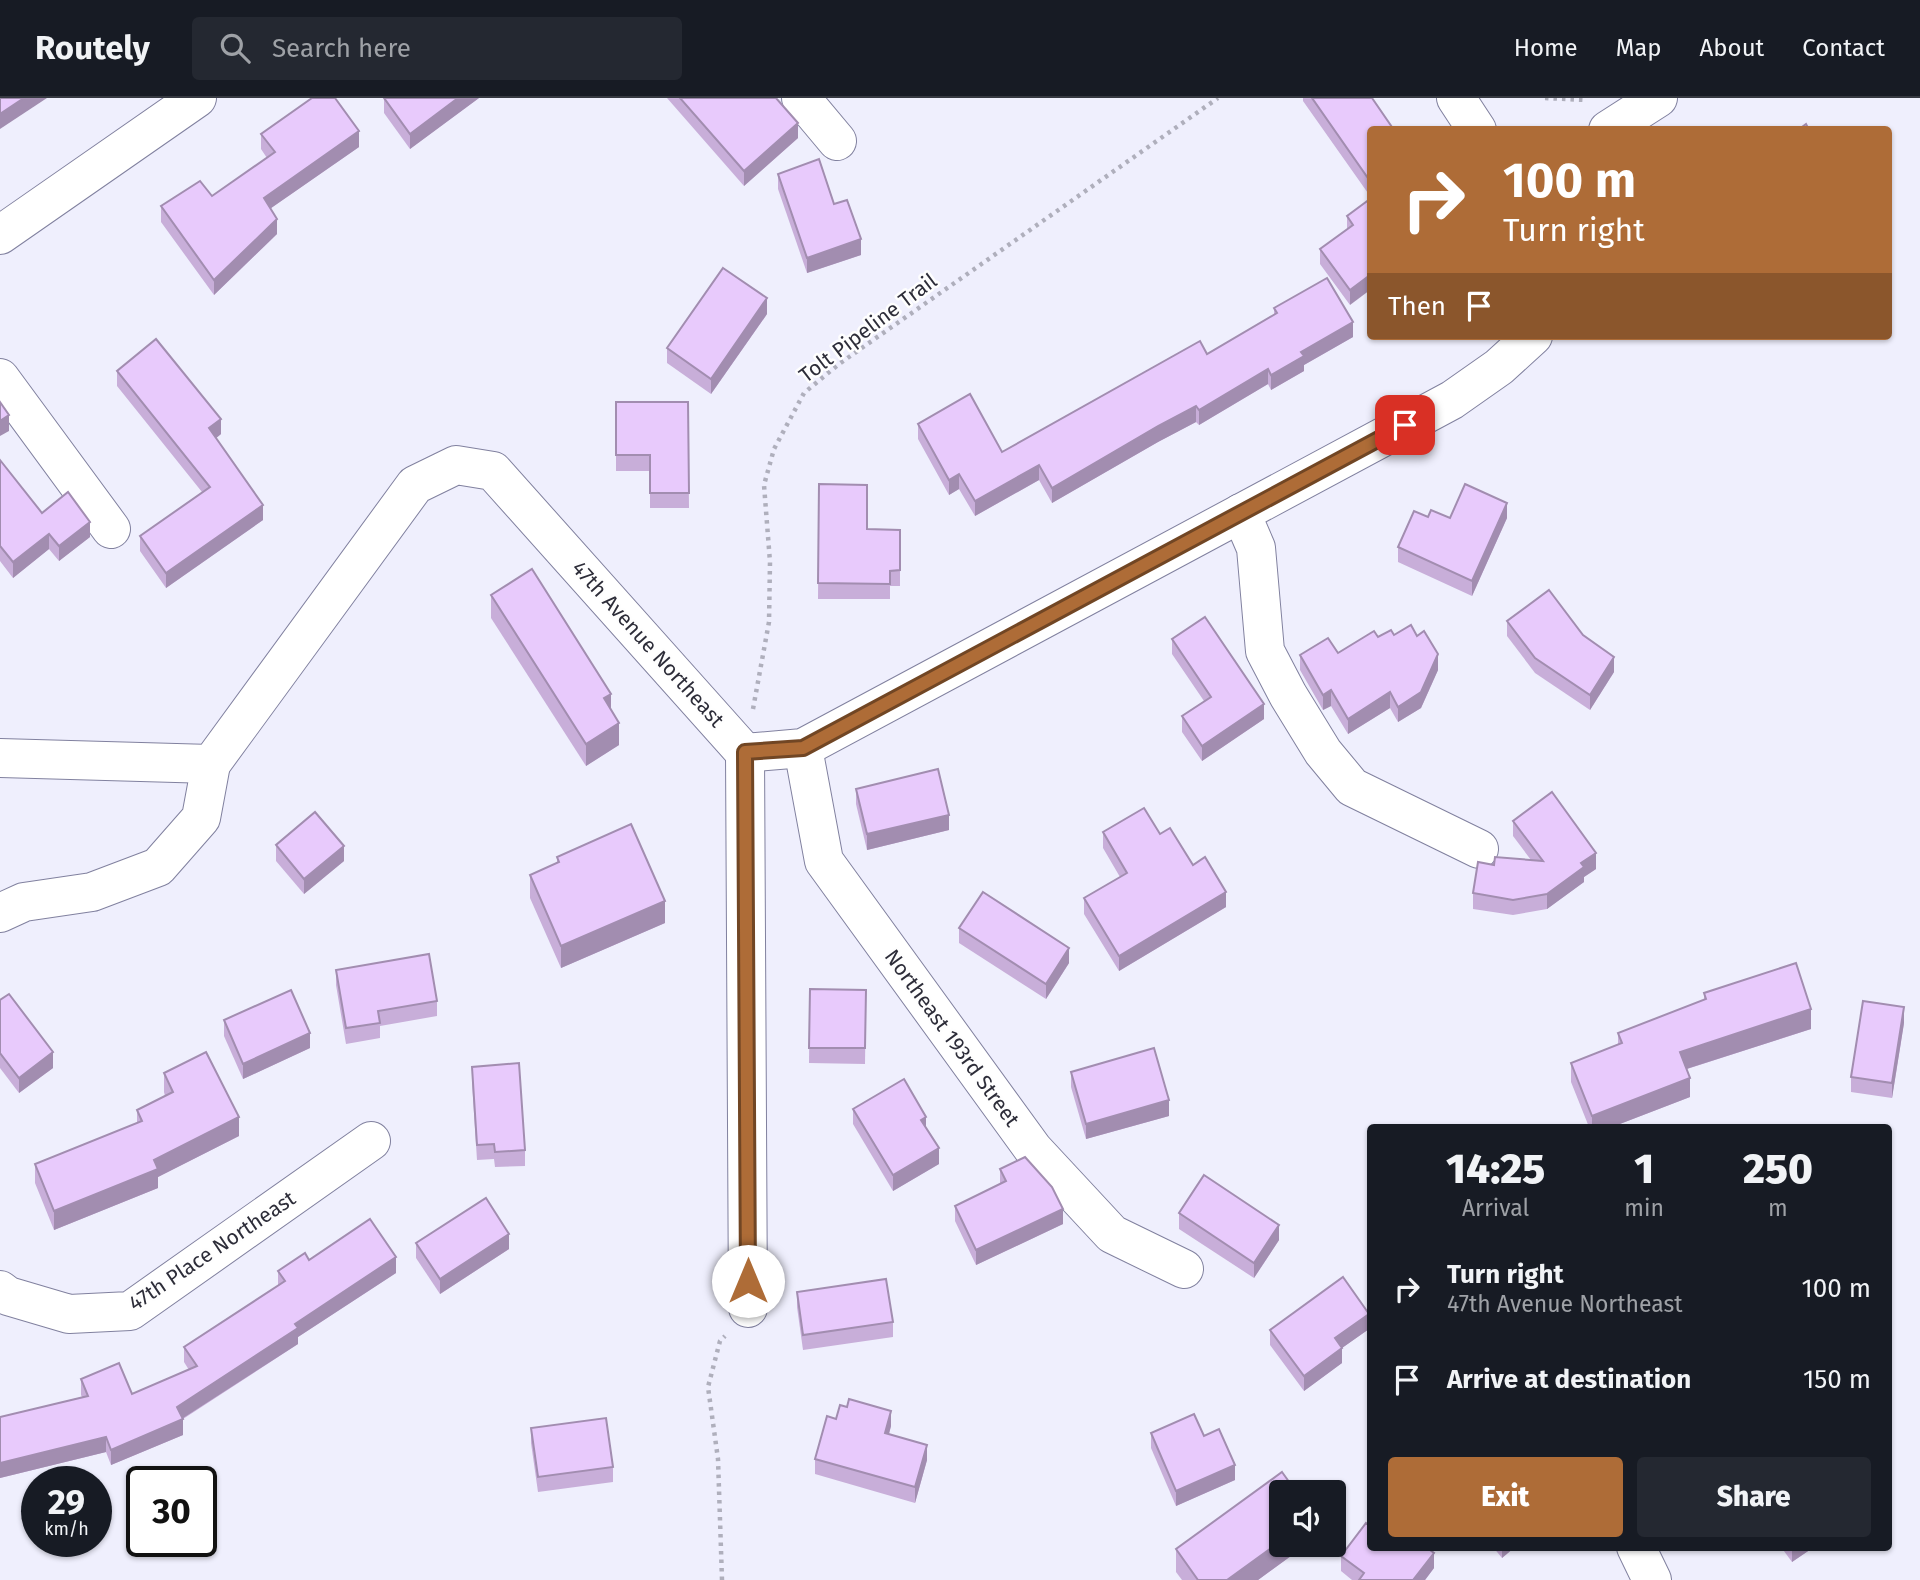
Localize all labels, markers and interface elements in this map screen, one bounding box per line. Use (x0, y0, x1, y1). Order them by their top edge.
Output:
search box (192, 17, 682, 80)
text: Routely (35, 28, 150, 68)
icon: search (216, 29, 254, 67)
text: Search here (272, 33, 411, 64)
text: Home (1514, 34, 1578, 62)
text: Map (1616, 34, 1662, 62)
text: About (1700, 34, 1764, 62)
text: Contact (1802, 34, 1885, 62)
text: 100 m (1503, 151, 1636, 210)
icon: right (1388, 154, 1479, 245)
text: Turn right (1503, 211, 1645, 249)
street label: Tolt Pipeline Trail (794, 268, 942, 388)
icon: arrive (1460, 287, 1498, 325)
text: Then (1388, 291, 1446, 322)
pin (1375, 395, 1435, 455)
icon: arrive (1386, 406, 1424, 444)
street label: 47th Avenue Northeast (566, 555, 730, 733)
street label: Northeast 193rd Street (879, 944, 1025, 1132)
text: 14:25 (1446, 1144, 1545, 1194)
text: 1 (1634, 1144, 1654, 1194)
text: 250 (1743, 1144, 1813, 1194)
street label: 47th Place Northeast (123, 1185, 301, 1317)
text: Arrival (1462, 1194, 1529, 1222)
text: min (1624, 1194, 1664, 1222)
text: m (1768, 1194, 1788, 1222)
position arrow (711, 1244, 785, 1318)
text: Turn right (1447, 1259, 1564, 1290)
icon: right (1388, 1270, 1426, 1308)
text: 100 m (1802, 1273, 1871, 1304)
text: 47th Avenue Northeast (1447, 1290, 1683, 1318)
icon: arrive (1388, 1361, 1426, 1399)
text: Arrive at destination (1447, 1364, 1691, 1395)
text: 150 m (1803, 1364, 1871, 1395)
button: Exit (1388, 1457, 1623, 1537)
button: Share (1637, 1457, 1871, 1537)
speed limit sign: 30 (126, 1466, 217, 1557)
map controls (1269, 1480, 1346, 1557)
button: sound (1269, 1480, 1346, 1557)
text: 29 (48, 1481, 85, 1523)
text: km/h (44, 1518, 89, 1540)

